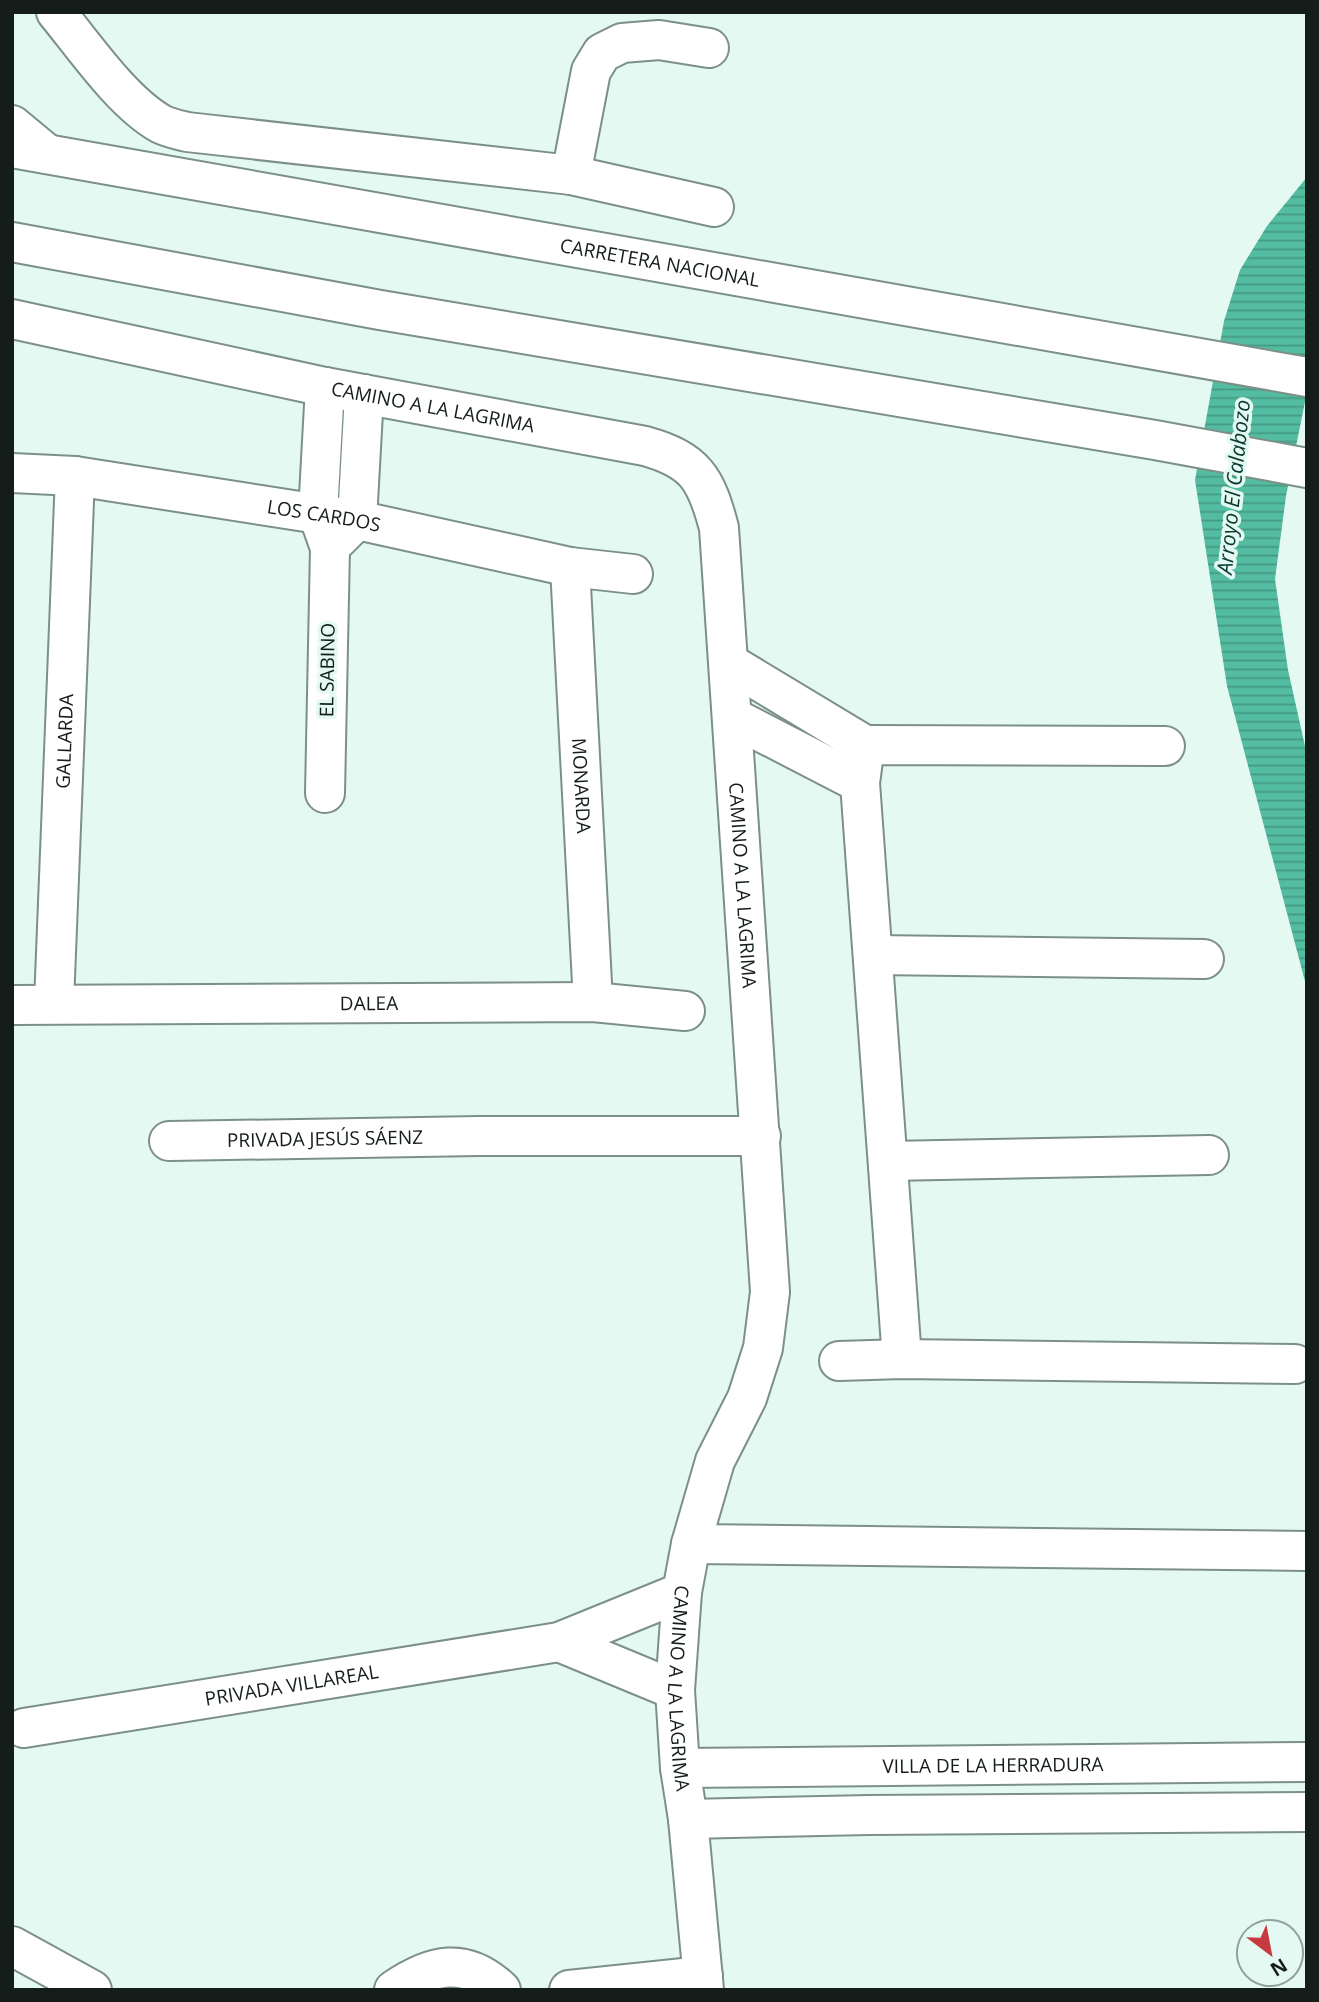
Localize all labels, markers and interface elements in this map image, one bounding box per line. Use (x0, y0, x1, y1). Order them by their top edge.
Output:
street label: CARRETERA NACIONAL (558, 232, 762, 293)
street label: CAMINO A LA LAGRIMA (329, 375, 537, 438)
water label: Arroyo El Calabozo (1210, 398, 1256, 577)
street label: LOS CARDOS (265, 493, 383, 538)
street label: EL SABINO (313, 623, 341, 717)
street label: GALLARDA (50, 693, 79, 789)
street label: MONARDA (566, 737, 597, 834)
street label: CAMINO A LA LAGRIMA (723, 781, 763, 989)
street label: DALEA (340, 990, 398, 1016)
street label: PRIVADA JESÚS SÁENZ (227, 1124, 423, 1153)
street label: CAMINO A LA LAGRIMA (662, 1583, 696, 1793)
street label: PRIVADA VILLAREAL (203, 1658, 380, 1712)
street label: VILLA DE LA HERRADURA (882, 1751, 1104, 1779)
north arrow (1235, 1918, 1305, 1988)
text: N (1266, 1952, 1292, 1983)

